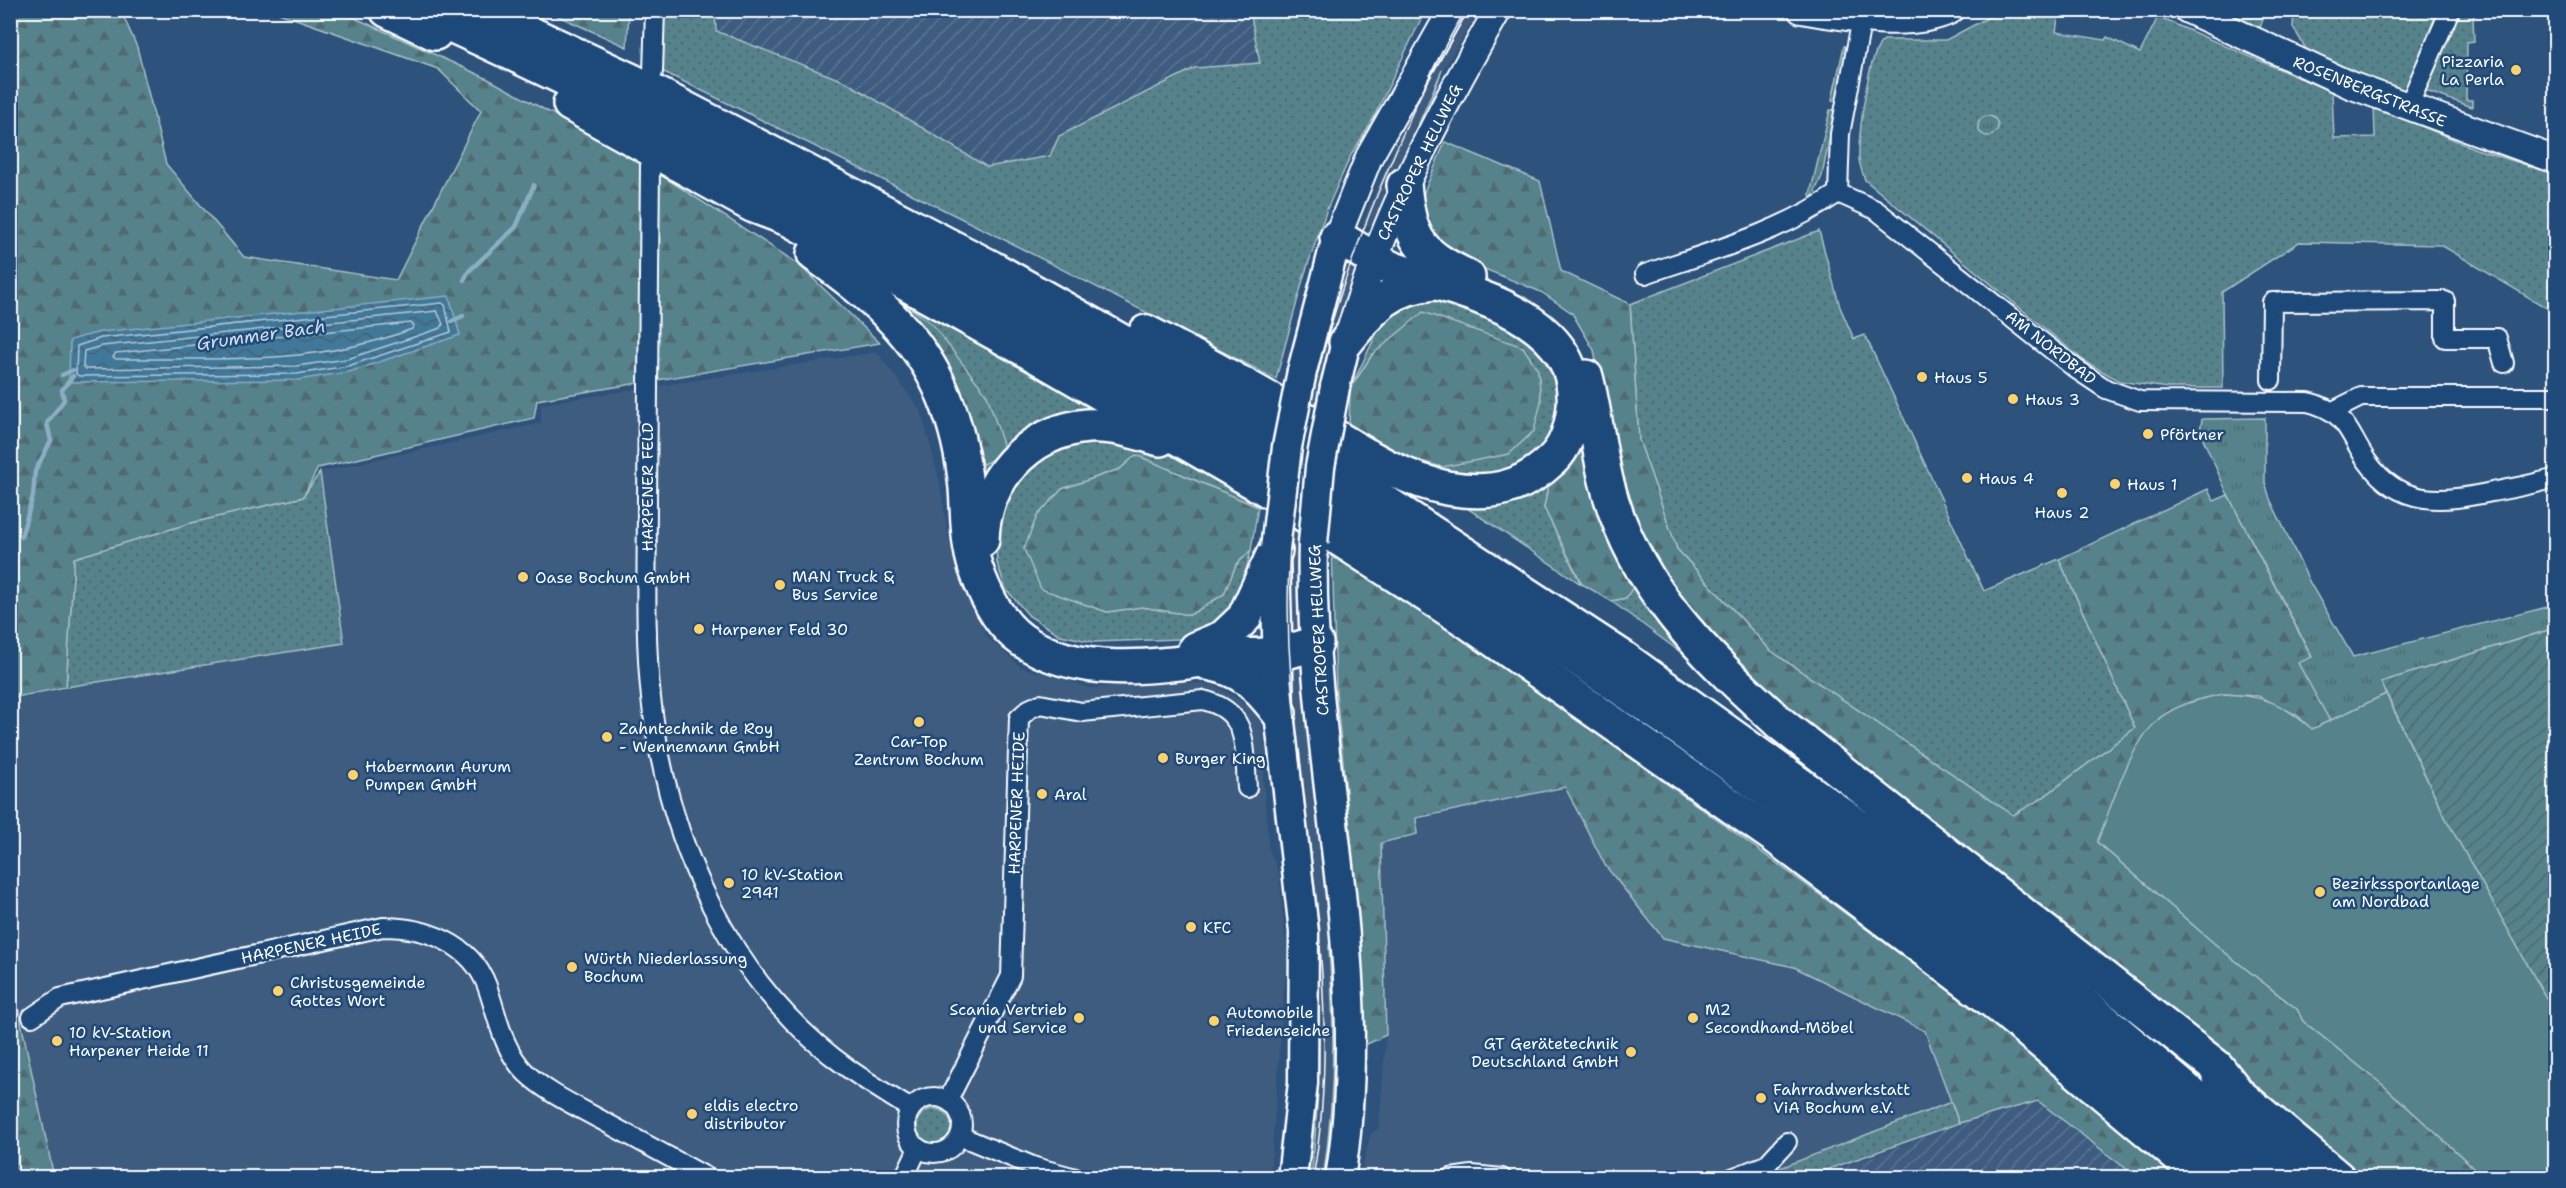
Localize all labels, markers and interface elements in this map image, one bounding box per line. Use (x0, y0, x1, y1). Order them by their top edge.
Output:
street label: ROSENBERGSTRASSE (2290, 51, 2450, 132)
place label: Pizzaria La Perla (2441, 51, 2504, 90)
marker: Pizzaria La Perla (2509, 63, 2523, 77)
street label: CASTROPER HELLWEG (1372, 81, 1466, 244)
street label: AM NORDBAD (2001, 305, 2100, 389)
water label: Grummer Bach (195, 314, 327, 356)
place label: Haus 5 (1934, 367, 1988, 388)
marker: Haus 5 (1915, 370, 1929, 384)
place label: Haus 3 (2025, 389, 2080, 410)
marker: Haus 3 (2006, 392, 2020, 406)
street label: HARPENER FELD (637, 423, 658, 551)
place label: Pförtner (2160, 424, 2224, 445)
marker: Pförtner (2141, 427, 2155, 441)
place label: Haus 4 (1979, 468, 2034, 489)
marker: Haus 4 (1960, 471, 1974, 485)
place label: Haus 1 (2127, 474, 2177, 495)
marker: Haus 1 (2108, 477, 2122, 491)
marker: Haus 2 (2055, 486, 2069, 500)
place label: Haus 2 (2035, 502, 2089, 523)
street label: CASTROPER HELLWEG (1304, 544, 1333, 716)
place label: MAN Truck & Bus Service (792, 566, 895, 605)
place label: Oase Bochum GmbH (535, 567, 691, 588)
marker: Oase Bochum GmbH (516, 570, 530, 584)
marker: MAN Truck & Bus Service (773, 578, 787, 592)
place label: Harpener Feld 30 (711, 619, 848, 640)
marker: Harpener Feld 30 (692, 622, 706, 636)
marker: Car-Top Zentrum Bochum (912, 715, 926, 729)
place label: Zahntechnik de Roy - Wennemann GmbH (619, 718, 780, 757)
marker: Zahntechnik de Roy - Wennemann GmbH (600, 730, 614, 744)
place label: Car-Top Zentrum Bochum (854, 731, 984, 770)
street label: HARPENER HEIDE (1004, 731, 1029, 875)
place label: Burger King (1175, 748, 1266, 769)
marker: Burger King (1156, 751, 1170, 765)
place label: Habermann Aurum Pumpen GmbH (365, 756, 511, 795)
marker: Habermann Aurum Pumpen GmbH (346, 768, 360, 782)
place label: Aral (1054, 784, 1087, 805)
marker: Aral (1035, 787, 1049, 801)
place label: 10 kV-Station 2941 (741, 864, 844, 903)
place label: Bezirkssportanlage am Nordbad (2332, 873, 2480, 912)
marker: 10 kV-Station 2941 (722, 876, 736, 890)
marker: Bezirkssportanlage am Nordbad (2313, 885, 2327, 899)
place label: KFC (1203, 917, 1232, 938)
street label: HARPENER HEIDE (239, 918, 383, 969)
marker: KFC (1184, 920, 1198, 934)
place label: Würth Niederlassung Bochum (584, 948, 748, 987)
marker: Würth Niederlassung Bochum (565, 960, 579, 974)
place label: Christusgemeinde Gottes Wort (290, 972, 426, 1011)
marker: Christusgemeinde Gottes Wort (271, 984, 285, 998)
place label: Scania Vertrieb und Service (950, 999, 1067, 1038)
place label: M2 Secondhand-Möbel (1705, 999, 1854, 1038)
place label: Automobile Friedenseiche (1226, 1002, 1330, 1041)
marker: Scania Vertrieb und Service (1072, 1011, 1086, 1025)
marker: M2 Secondhand-Möbel (1686, 1011, 1700, 1025)
marker: Automobile Friedenseiche (1207, 1014, 1221, 1028)
place label: 10 kV-Station Harpener Heide 11 (69, 1022, 209, 1061)
place label: GT Gerätetechnik Deutschland GmbH (1471, 1033, 1619, 1072)
marker: 10 kV-Station Harpener Heide 11 (50, 1034, 64, 1048)
marker: GT Gerätetechnik Deutschland GmbH (1624, 1045, 1638, 1059)
place label: Fahrradwerkstatt ViA Bochum e.V. (1773, 1079, 1910, 1118)
marker: Fahrradwerkstatt ViA Bochum e.V. (1754, 1091, 1768, 1105)
place label: eldis electro distributor (704, 1095, 799, 1134)
marker: eldis electro distributor (685, 1107, 699, 1121)

